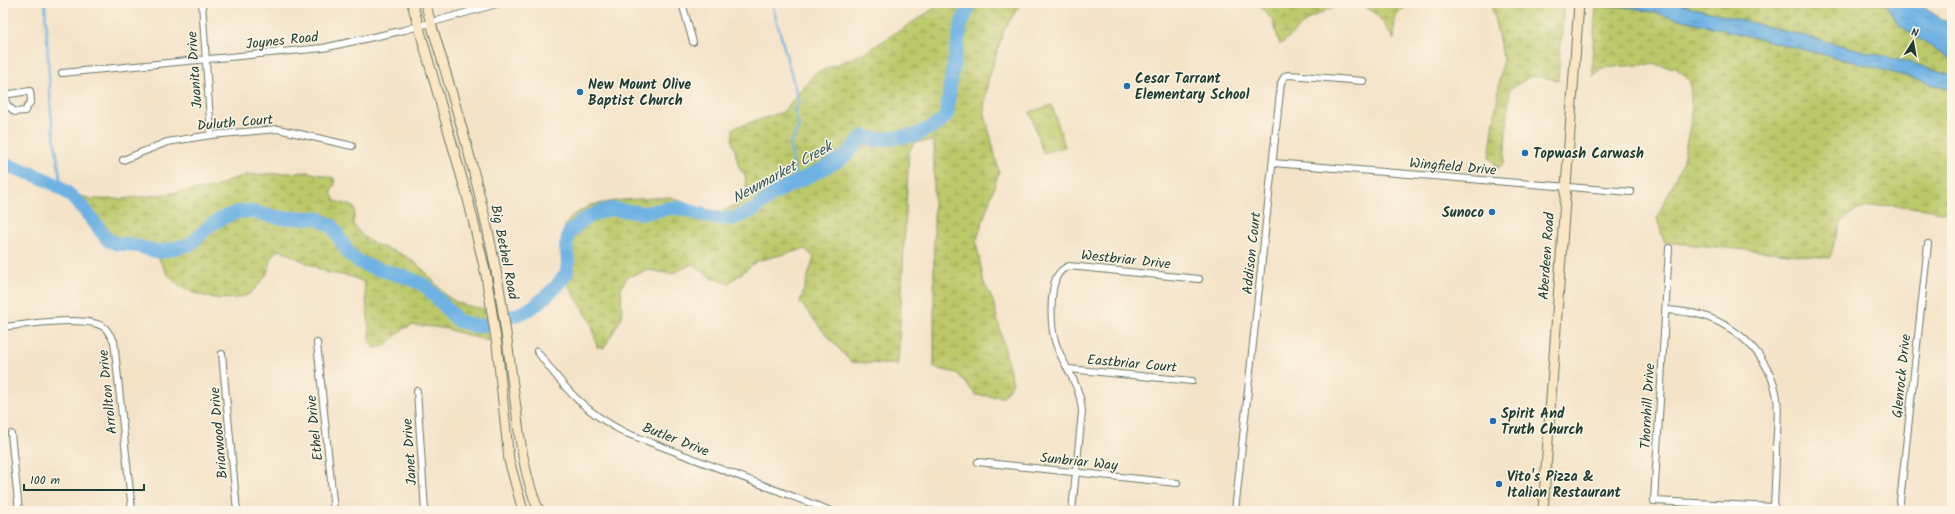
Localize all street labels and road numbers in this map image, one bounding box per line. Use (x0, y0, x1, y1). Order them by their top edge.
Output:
street label: Joynes Road (245, 26, 320, 56)
street label: Juanita Drive (181, 30, 209, 109)
street label: Duluth Court (196, 109, 274, 137)
street label: Wingfield Drive (1408, 152, 1498, 182)
street label: Big Bethel Road (484, 203, 524, 302)
street label: Addison Court (1237, 210, 1267, 295)
street label: Aberdeen Road (1533, 211, 1561, 300)
street label: Westbriar Drive (1080, 244, 1172, 276)
street label: Glenrock Drive (1887, 332, 1917, 419)
street label: Arrollton Drive (93, 348, 123, 435)
street label: Eastbriar Court (1086, 349, 1178, 379)
street label: Thornhill Drive (1635, 362, 1661, 450)
street label: Briarwood Drive (204, 385, 234, 480)
street label: Ethel Drive (301, 393, 329, 462)
street label: Janet Drive (397, 417, 423, 486)
street label: Butler Drive (639, 417, 713, 463)
street label: Sunbriar Way (1039, 447, 1119, 477)

